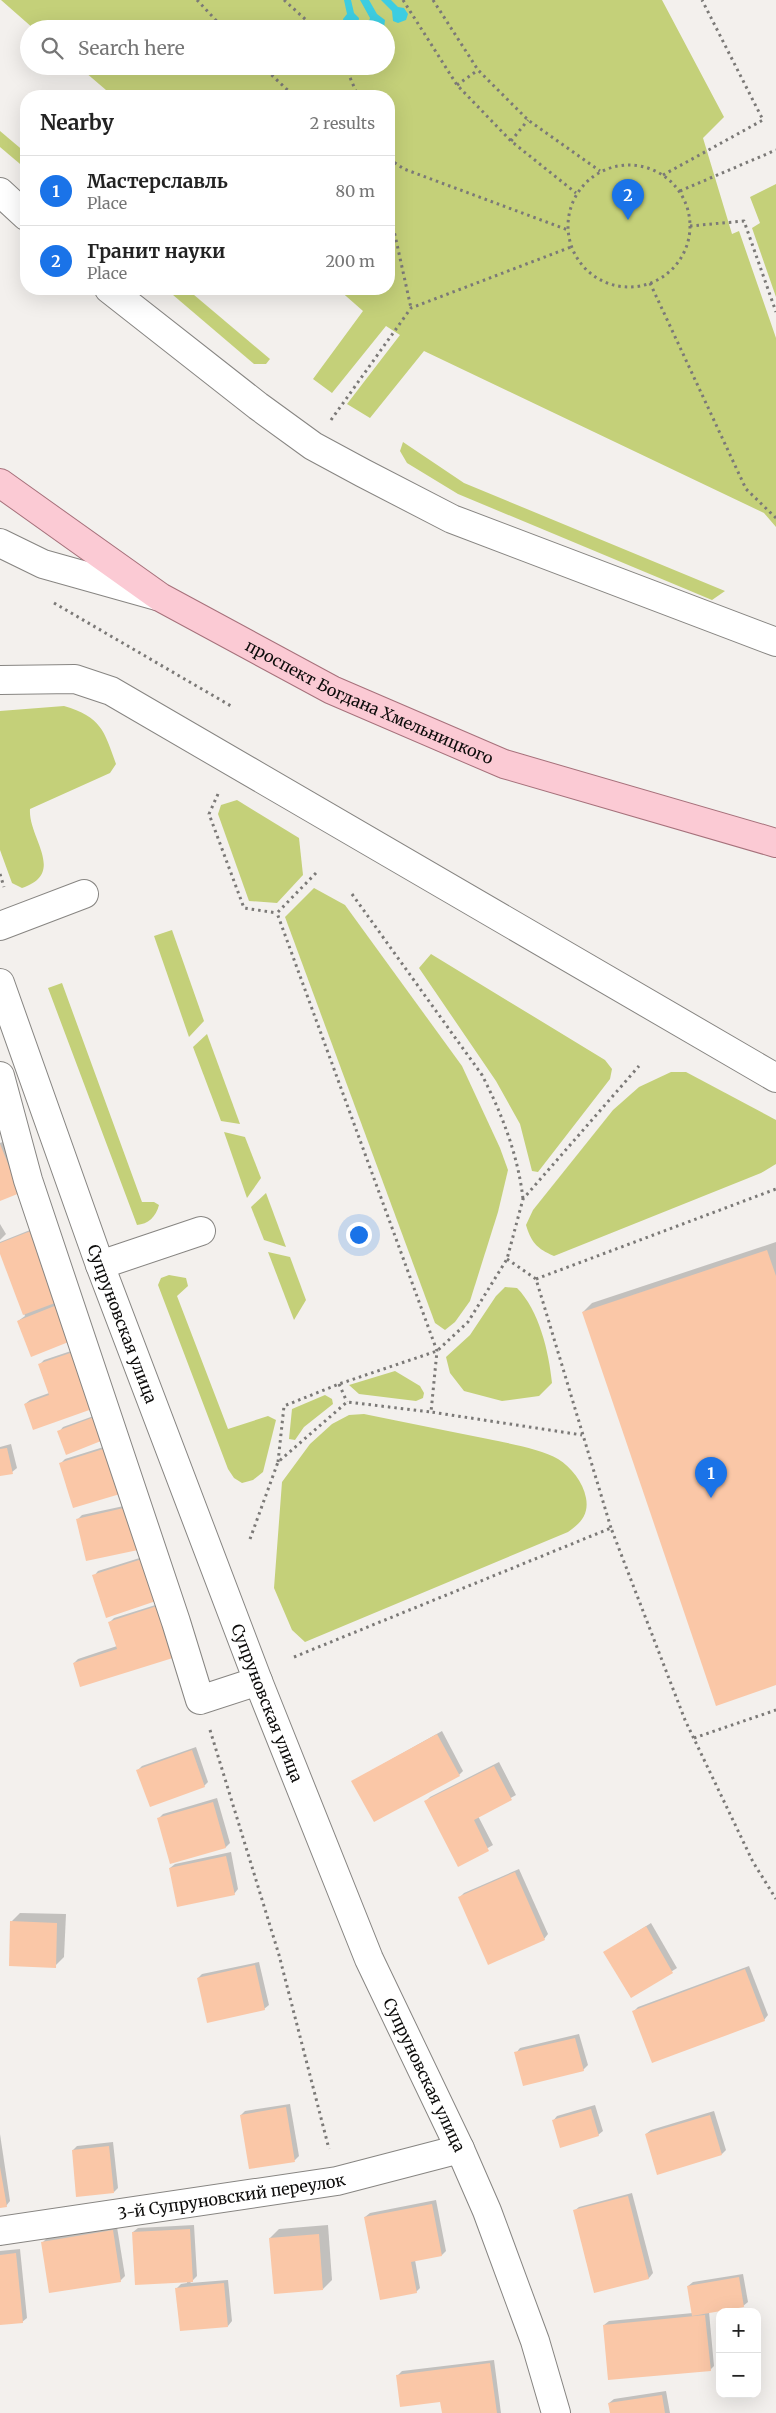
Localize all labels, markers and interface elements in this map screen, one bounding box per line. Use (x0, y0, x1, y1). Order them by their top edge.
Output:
search box (20, 20, 395, 75)
icon: search (38, 34, 66, 62)
text: Search here (78, 36, 185, 60)
text: Nearby (40, 109, 114, 136)
text: 2 results (310, 113, 375, 133)
text: Мастерславль (87, 169, 228, 193)
pin: 2 (612, 179, 644, 220)
text: 1 (52, 181, 60, 201)
text: 80 m (336, 181, 375, 201)
text: Place (87, 193, 127, 213)
text: Гранит науки (87, 239, 225, 263)
text: 2 (51, 251, 61, 271)
text: 200 m (325, 251, 375, 271)
text: Place (87, 263, 127, 283)
street label: проспект Богдана Хмельницкого (242, 635, 497, 768)
your location (346, 1222, 372, 1248)
street label: Супруновская улица (83, 1242, 162, 1406)
pin: 1 (695, 1457, 727, 1498)
street label: Супруновская улица (227, 1621, 307, 1785)
street label: Супруновская улица (379, 1995, 470, 2155)
street label: 3-й Супруновский переулок (116, 2169, 347, 2223)
map controls (716, 2308, 761, 2398)
button: + (716, 2308, 761, 2353)
button: − (716, 2353, 761, 2398)

